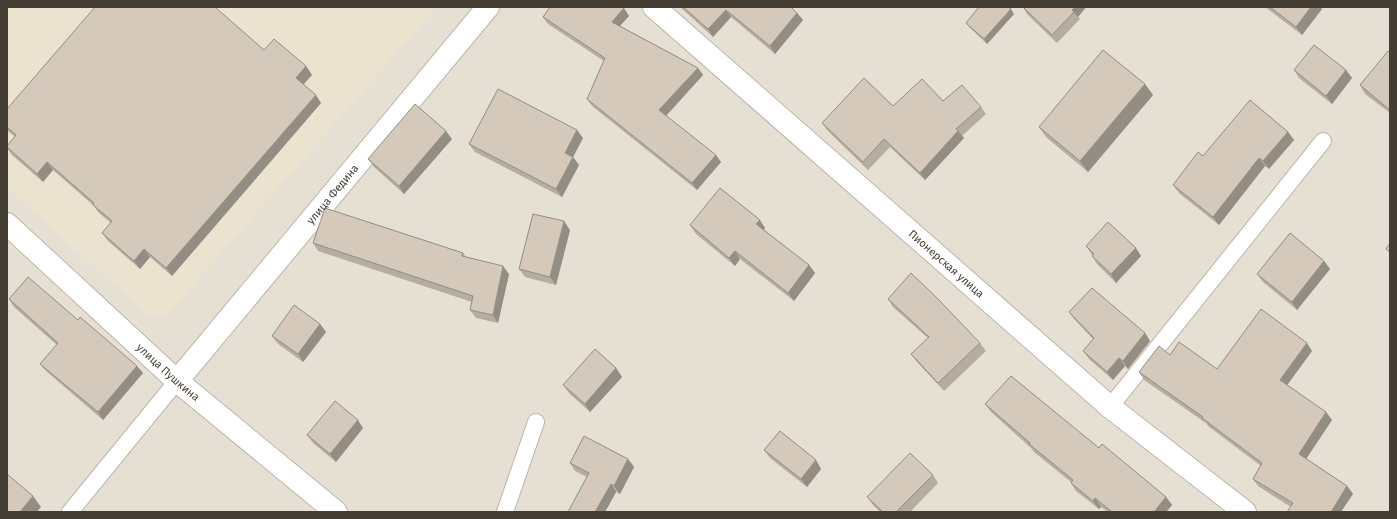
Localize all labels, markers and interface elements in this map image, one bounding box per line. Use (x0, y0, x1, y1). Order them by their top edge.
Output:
street label: улица Федина (304, 162, 361, 227)
street label: Пионерская улица (906, 227, 986, 300)
street label: улица Пушкина (134, 341, 202, 404)

